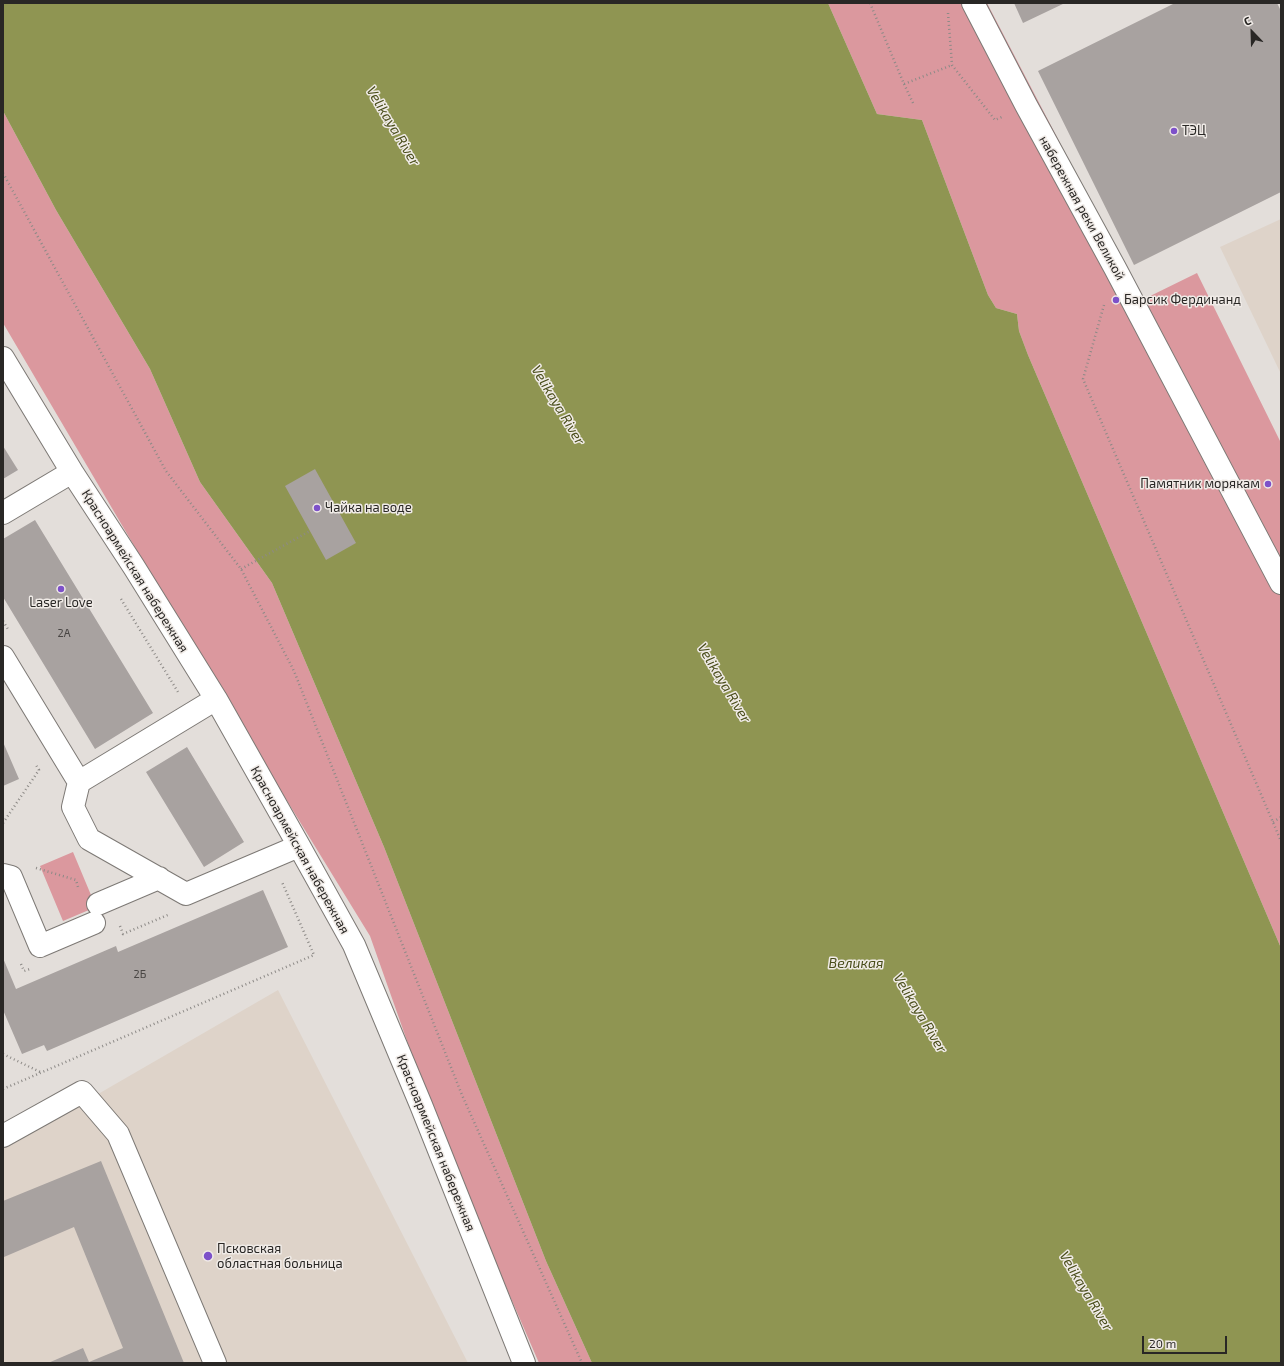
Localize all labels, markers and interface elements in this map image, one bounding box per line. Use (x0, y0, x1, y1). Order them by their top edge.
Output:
north arrow (1232, 12, 1272, 52)
text: С (1242, 13, 1253, 28)
water label: Velikaya River (363, 83, 423, 169)
place label: ТЭЦ (1182, 123, 1206, 139)
marker: ТЭЦ (1169, 126, 1179, 136)
street label: набережная реки Великой (1036, 133, 1128, 283)
place label: Барсик Фердинанд (1124, 292, 1241, 308)
marker: Барсик Фердинанд (1111, 295, 1121, 305)
water label: Velikaya River (528, 362, 588, 448)
place label: Памятник морякам (1140, 476, 1260, 492)
marker: Памятник морякам (1263, 479, 1273, 489)
street label: Красноармейская набережная (78, 487, 192, 655)
place label: Чайка на воде (325, 500, 412, 516)
marker: Чайка на воде (312, 503, 322, 513)
marker: Laser Love (56, 584, 66, 594)
place label: Laser Love (29, 595, 93, 611)
house number: 2А (57, 626, 71, 640)
water label: Velikaya River (694, 640, 754, 726)
street label: Красноармейская набережная (247, 763, 353, 937)
water label: Великая (829, 955, 883, 971)
house number: 2Б (134, 967, 146, 981)
water label: Velikaya River (890, 970, 950, 1056)
street label: Красноармейская набережная (393, 1052, 479, 1234)
place label: Псковская областная больница (217, 1241, 343, 1272)
water label: Velikaya River (1056, 1248, 1116, 1334)
marker: Псковская областная больница (202, 1250, 214, 1262)
scale bar (1144, 1328, 1229, 1354)
text: 20 m (1149, 1336, 1176, 1350)

